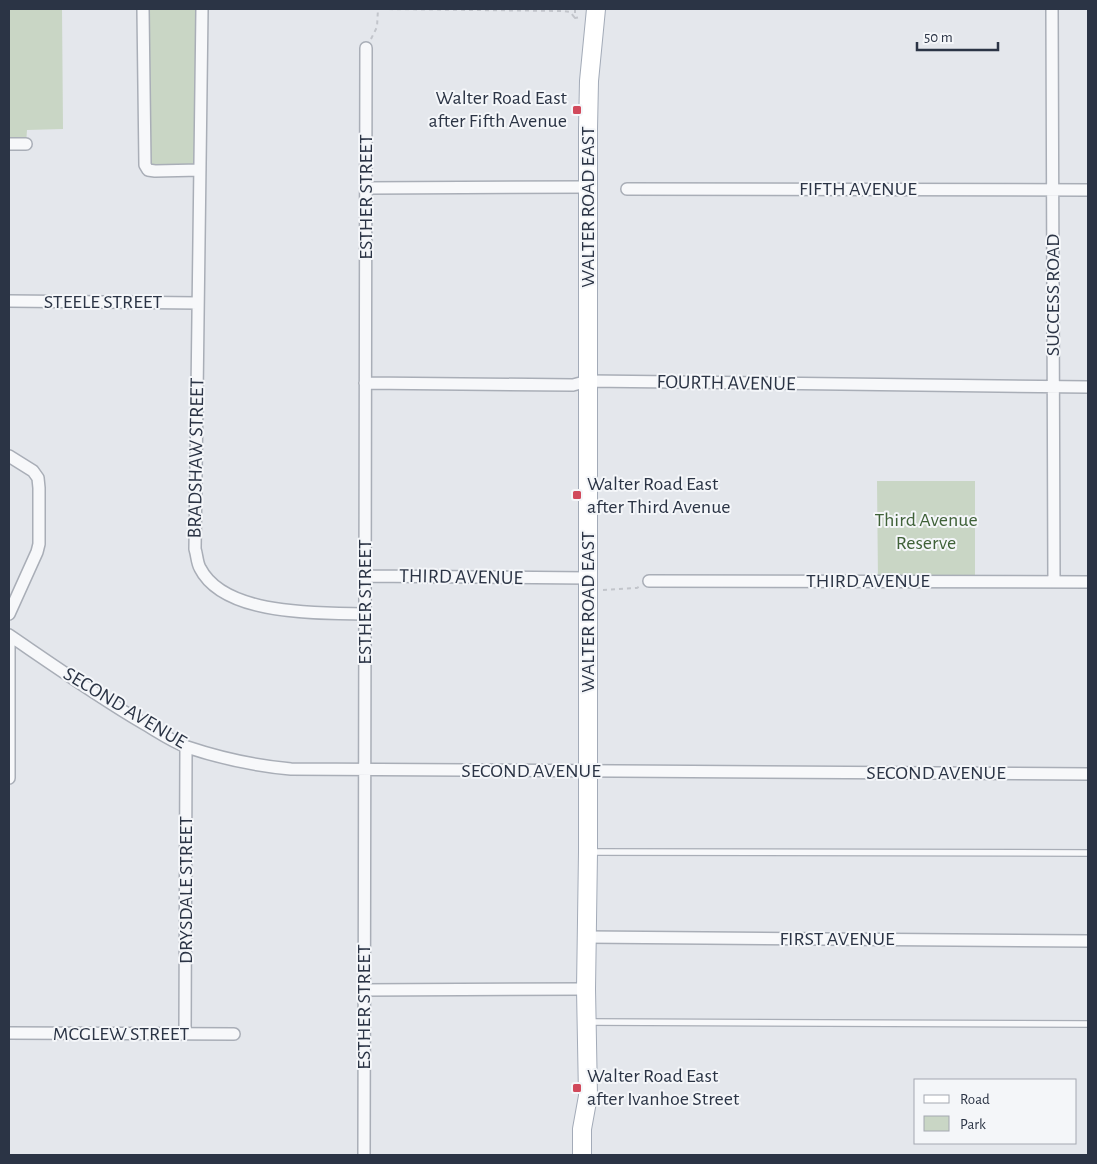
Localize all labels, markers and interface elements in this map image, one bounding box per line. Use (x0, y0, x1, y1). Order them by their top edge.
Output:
scale bar (917, 20, 998, 52)
text: 50 m (924, 30, 953, 45)
place label: Walter Road East after Fifth Avenue (429, 88, 568, 131)
marker: Walter Road East after Fifth Avenue (571, 104, 583, 116)
street label: WALTER ROAD EAST (578, 126, 598, 288)
street label: ESTHER STREET (356, 134, 376, 260)
street label: FIFTH AVENUE (799, 179, 917, 199)
street label: SUCCESS ROAD (1043, 234, 1063, 356)
street label: STEELE STREET (44, 292, 162, 312)
street label: FOURTH AVENUE (656, 372, 796, 394)
street label: BRADSHAW STREET (185, 377, 207, 539)
place label: Walter Road East after Third Avenue (587, 474, 731, 517)
marker: Walter Road East after Third Avenue (571, 489, 583, 501)
park label: Third Avenue Reserve (874, 510, 978, 553)
street label: WALTER ROAD EAST (578, 531, 598, 693)
street label: ESTHER STREET (355, 539, 375, 665)
street label: THIRD AVENUE (399, 566, 524, 588)
street label: THIRD AVENUE (806, 571, 930, 591)
street label: SECOND AVENUE (60, 663, 190, 753)
street label: SECOND AVENUE (461, 761, 601, 781)
street label: SECOND AVENUE (866, 763, 1006, 783)
street label: DRYSDALE STREET (176, 816, 196, 964)
street label: FIRST AVENUE (779, 929, 895, 949)
street label: ESTHER STREET (354, 944, 374, 1070)
street label: MCGLEW STREET (53, 1024, 189, 1044)
place label: Walter Road East after Ivanhoe Street (587, 1066, 740, 1109)
legend (914, 1079, 1077, 1144)
marker: Walter Road East after Ivanhoe Street (571, 1082, 583, 1094)
text: Road (960, 1092, 990, 1107)
text: Park (960, 1117, 986, 1132)

